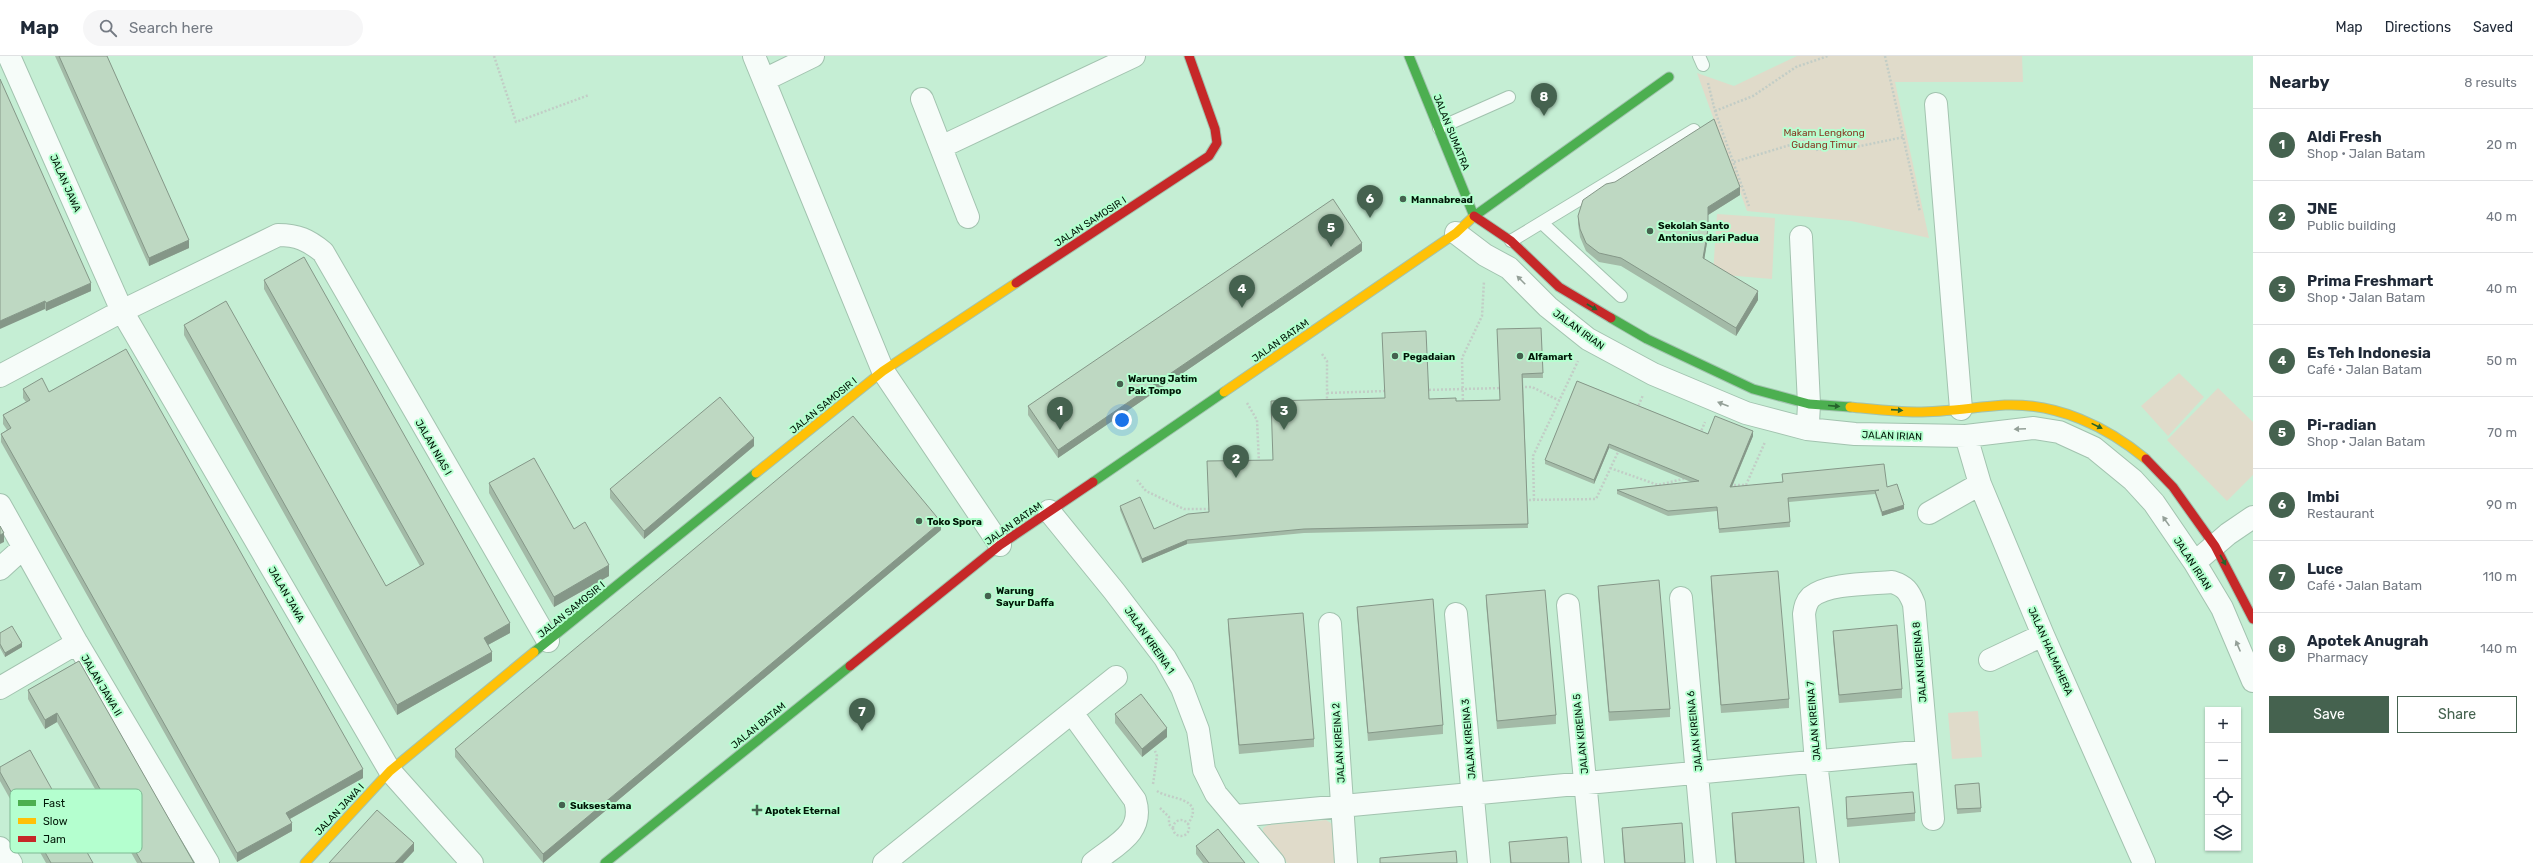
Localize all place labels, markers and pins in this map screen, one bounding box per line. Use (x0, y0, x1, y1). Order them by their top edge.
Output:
pin: 8 (1531, 83, 1557, 116)
pin: 6 (1357, 185, 1383, 218)
marker: Mannabread (1398, 194, 1408, 204)
place label: Mannabread (1411, 194, 1473, 206)
pin: 5 (1318, 214, 1344, 247)
place label: Sekolah Santo Antonius dari Padua (1658, 220, 1759, 244)
marker: Sekolah Santo Antonius dari Padua (1645, 226, 1655, 236)
pin: 4 (1229, 275, 1255, 308)
marker: Pegadaian (1390, 351, 1400, 361)
place label: Pegadaian (1403, 351, 1455, 363)
marker: Alfamart (1515, 351, 1525, 361)
place label: Alfamart (1528, 351, 1573, 363)
place label: Warung Jatim Pak Tompo (1128, 373, 1197, 397)
marker: Warung Jatim Pak Tompo (1115, 379, 1125, 389)
pin: 1 (1047, 397, 1073, 430)
pin: 3 (1271, 397, 1297, 430)
pin: 2 (1223, 445, 1249, 478)
marker: Toko Spora (914, 516, 924, 526)
place label: Toko Spora (927, 516, 982, 528)
place label: Warung Sayur Daffa (996, 585, 1054, 609)
marker: Warung Sayur Daffa (983, 591, 993, 601)
pin: 7 (849, 698, 875, 731)
marker: Suksestama (557, 800, 567, 810)
place label: Suksestama (570, 800, 631, 812)
marker: Apotek Eternal (752, 805, 762, 815)
place label: Apotek Eternal (765, 805, 840, 817)

